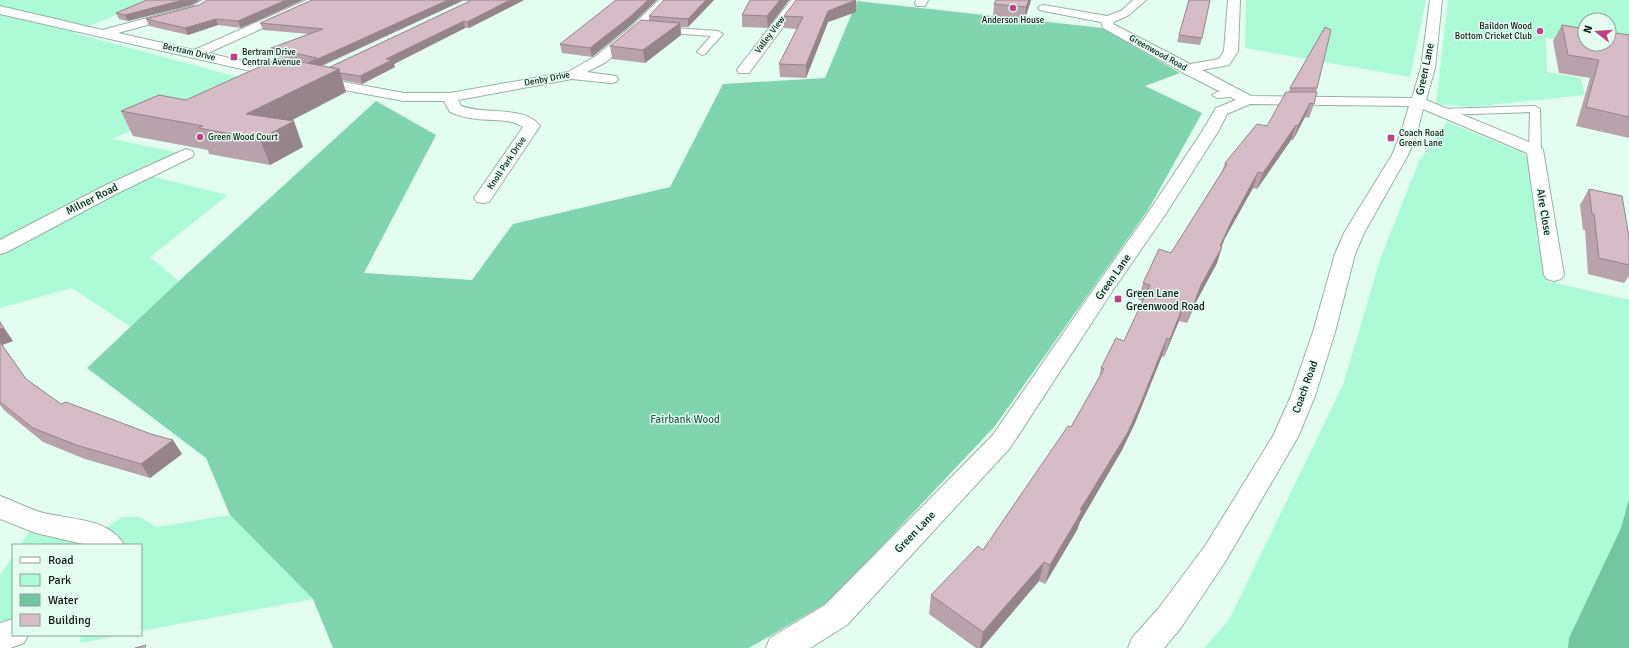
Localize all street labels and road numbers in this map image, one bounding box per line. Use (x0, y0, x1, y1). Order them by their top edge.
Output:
street label: Valley View (752, 14, 788, 56)
street label: Greenwood Road (1127, 33, 1189, 74)
street label: Bertram Drive (162, 41, 217, 64)
street label: Green Lane (1413, 42, 1437, 96)
street label: Denby Drive (523, 69, 571, 89)
street label: Knoll Park Drive (485, 134, 529, 192)
street label: Milner Road (64, 180, 120, 218)
street label: Aire Close (1534, 188, 1554, 236)
street label: Green Lane (1092, 252, 1134, 302)
street label: Coach Road (1289, 359, 1321, 415)
street label: Green Lane (892, 508, 938, 556)

